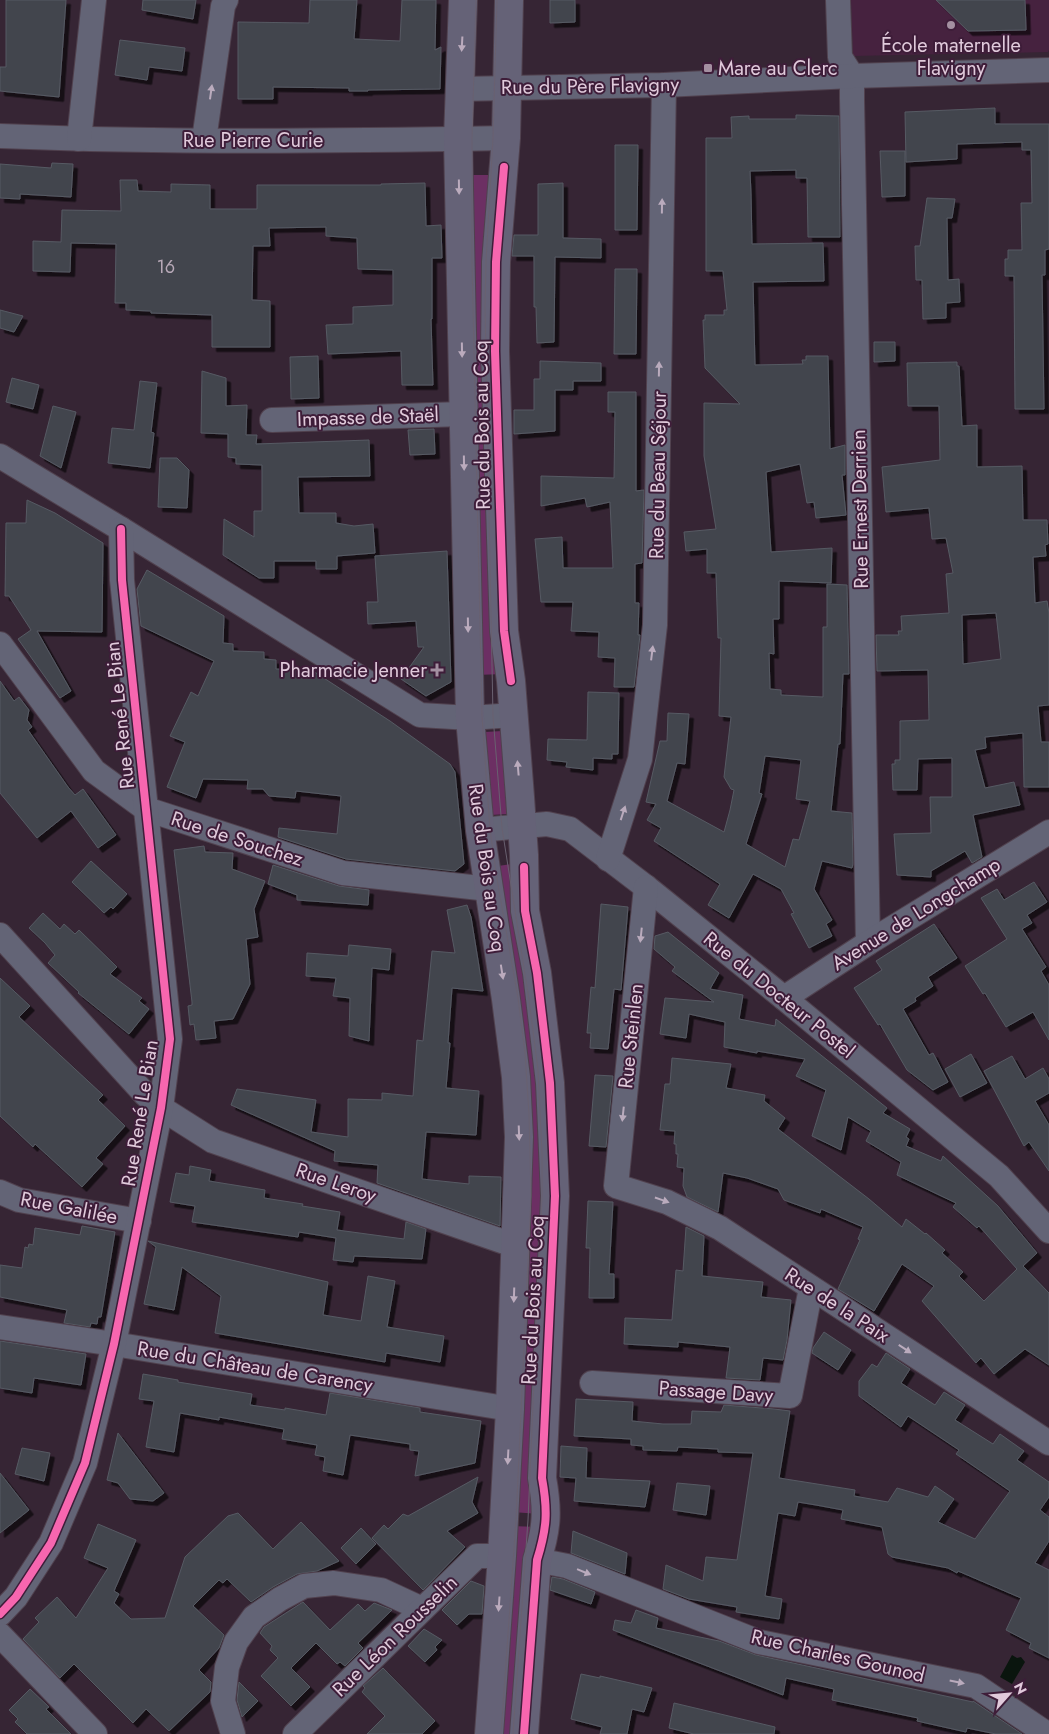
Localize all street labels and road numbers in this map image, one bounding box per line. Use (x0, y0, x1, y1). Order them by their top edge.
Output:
street label: Rue du Père Flavigny (501, 70, 680, 102)
street label: Rue Pierre Curie (183, 126, 323, 155)
street label: Rue du Bois au Coq (466, 340, 498, 510)
street label: Rue du Beau Séjour (642, 391, 674, 559)
street label: Impasse de Staël (297, 400, 439, 434)
street label: Rue Ernest Derrien (844, 429, 876, 589)
street label: Rue René Le Bian (98, 640, 142, 790)
street label: Rue du Bois au Coq (461, 782, 513, 954)
street label: Rue de Souchez (167, 804, 307, 874)
street label: Avenue de Longchamp (826, 850, 1006, 978)
street label: Rue du Docteur Postel (697, 925, 861, 1065)
street label: Rue Steinlen (611, 982, 651, 1090)
street label: Rue René Le Bian (114, 1038, 166, 1188)
street label: Rue Leroy (292, 1156, 380, 1210)
street label: Rue Galilée (18, 1184, 120, 1232)
street label: Rue du Bois au Coq (514, 1215, 552, 1385)
street label: Rue de la Paix (779, 1260, 896, 1350)
street label: Rue du Château de Carency (135, 1334, 375, 1400)
street label: Passage Davy (658, 1374, 774, 1410)
street label: Rue Léon Rousselin (326, 1569, 464, 1703)
street label: Rue Charles Gounod (748, 1622, 928, 1690)

